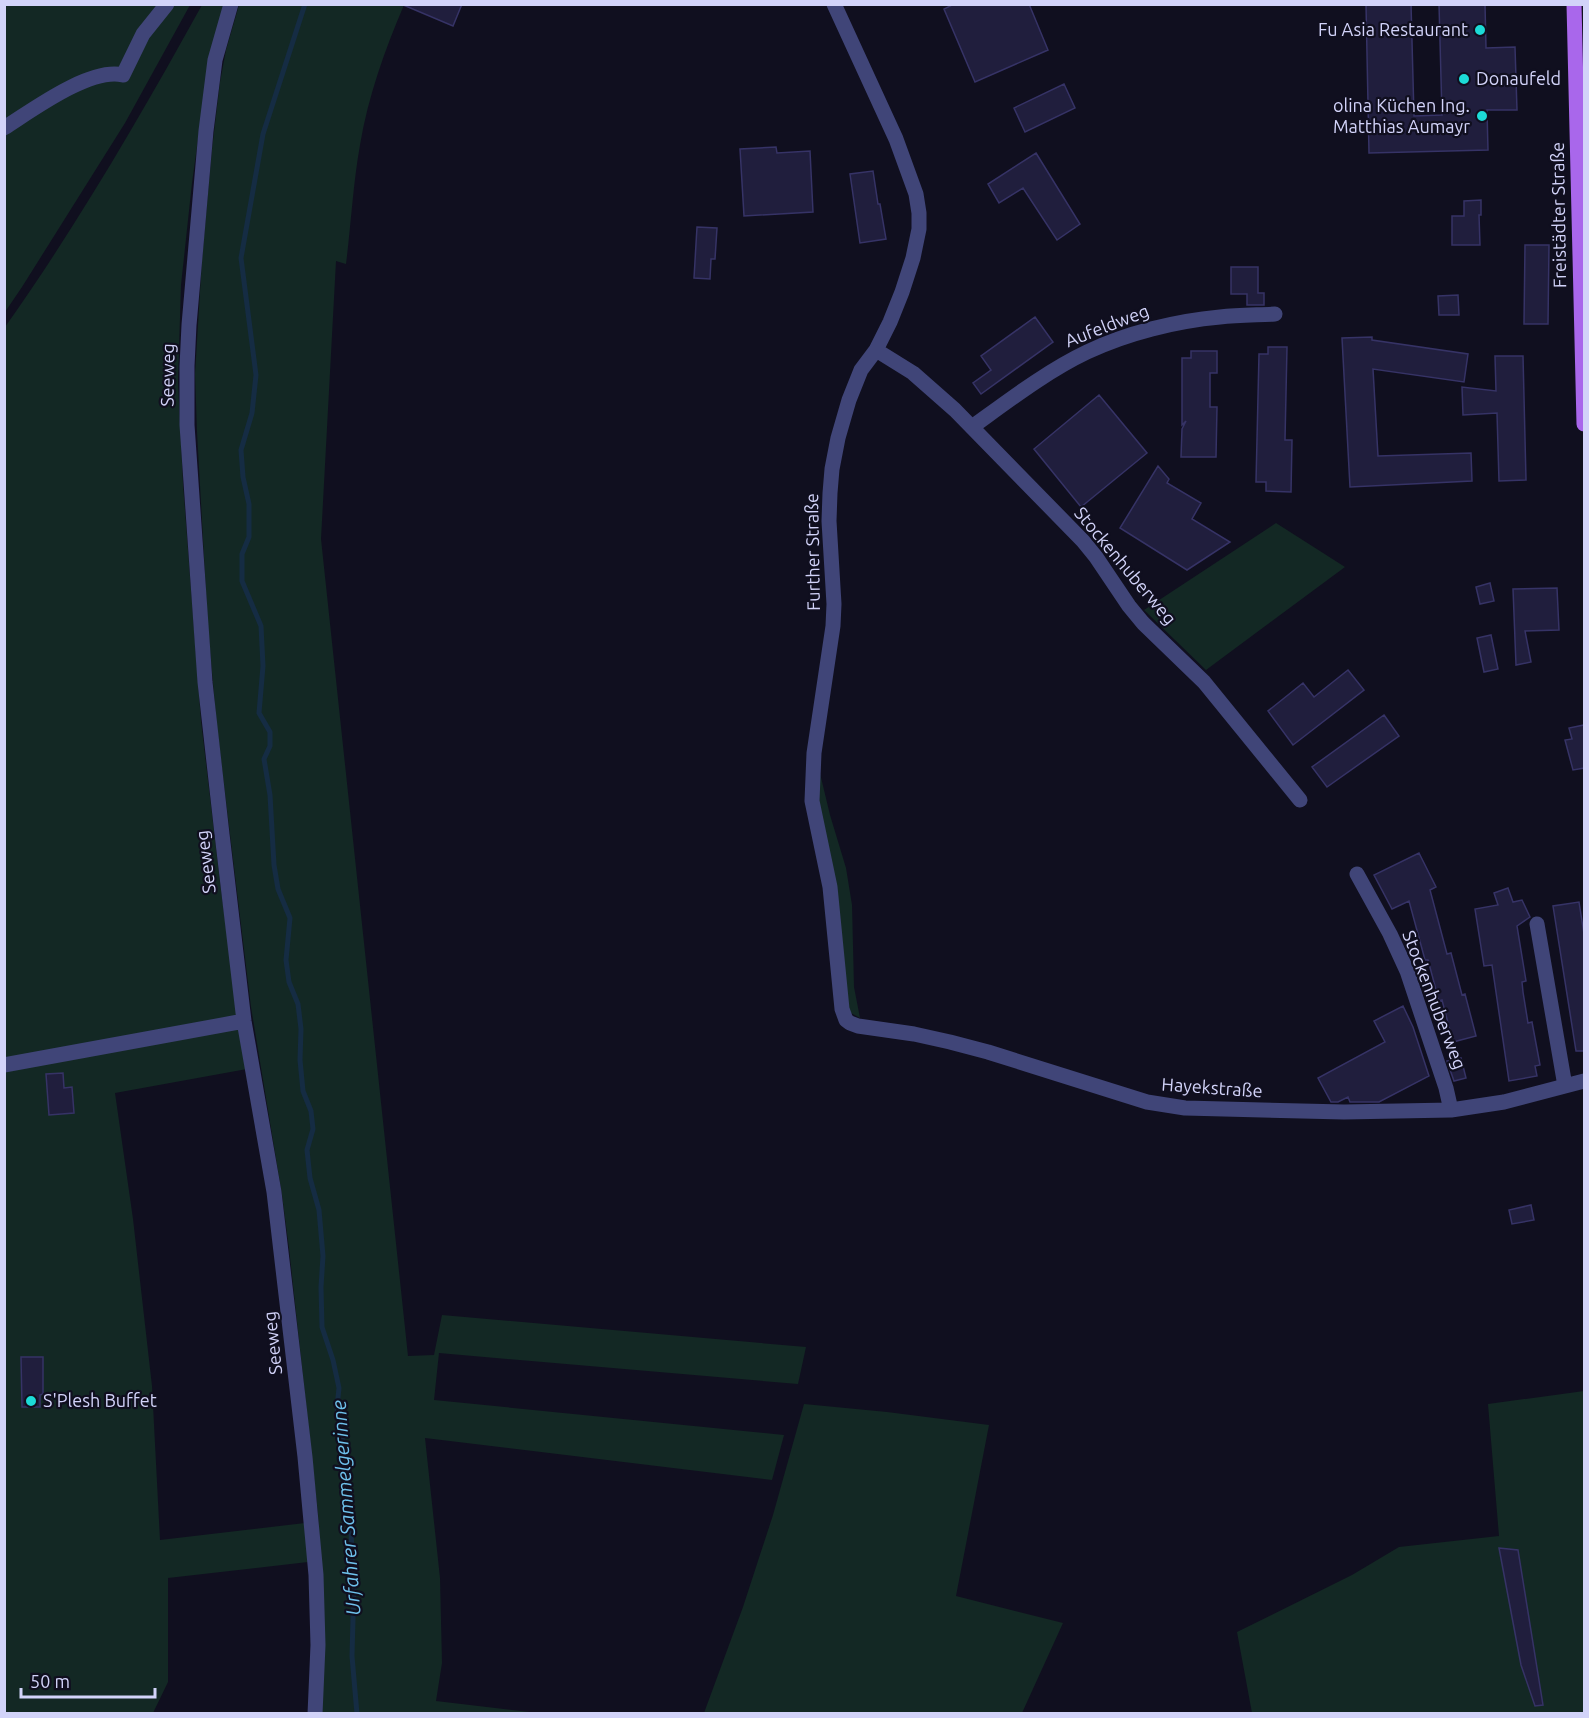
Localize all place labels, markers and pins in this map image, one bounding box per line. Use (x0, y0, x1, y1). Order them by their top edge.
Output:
place label: Fu Asia Restaurant (1318, 19, 1468, 39)
marker: Fu Asia Restaurant (1473, 23, 1487, 37)
place label: Donaufeld (1476, 68, 1561, 88)
marker: Donaufeld (1457, 72, 1471, 86)
place label: olina Küchen Ing. Matthias Aumayr (1333, 95, 1470, 136)
marker: olina Küchen Ing. Matthias Aumayr (1475, 109, 1489, 123)
place label: S'Plesh Buffet (43, 1390, 157, 1410)
marker: S'Plesh Buffet (24, 1394, 38, 1408)

